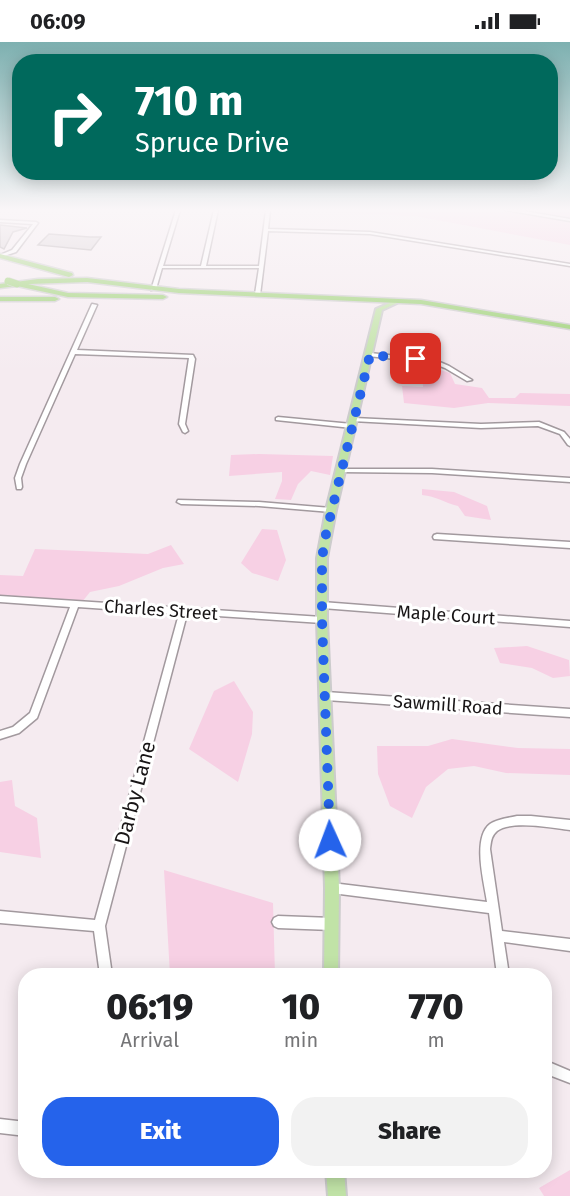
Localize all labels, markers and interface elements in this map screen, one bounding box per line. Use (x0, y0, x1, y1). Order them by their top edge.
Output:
text: 06:09 (30, 8, 86, 35)
text: 710 m (135, 76, 244, 126)
icon: right (36, 78, 114, 156)
text: Spruce Drive (135, 127, 289, 159)
pin (390, 333, 441, 384)
icon: arrive (399, 342, 432, 375)
street label: Charles Street (103, 595, 219, 625)
street label: Maple Court (396, 601, 496, 629)
street label: Sawmill Road (392, 690, 504, 720)
street label: Darby Lane (109, 738, 161, 848)
position arrow (298, 808, 362, 872)
text: 06:19 (106, 985, 193, 1029)
text: 10 (282, 985, 320, 1029)
text: 770 (408, 985, 464, 1029)
text: Arrival (121, 1028, 179, 1052)
text: min (284, 1028, 318, 1052)
text: m (428, 1028, 445, 1052)
button: Exit (42, 1097, 279, 1166)
button: Share (291, 1097, 528, 1166)

